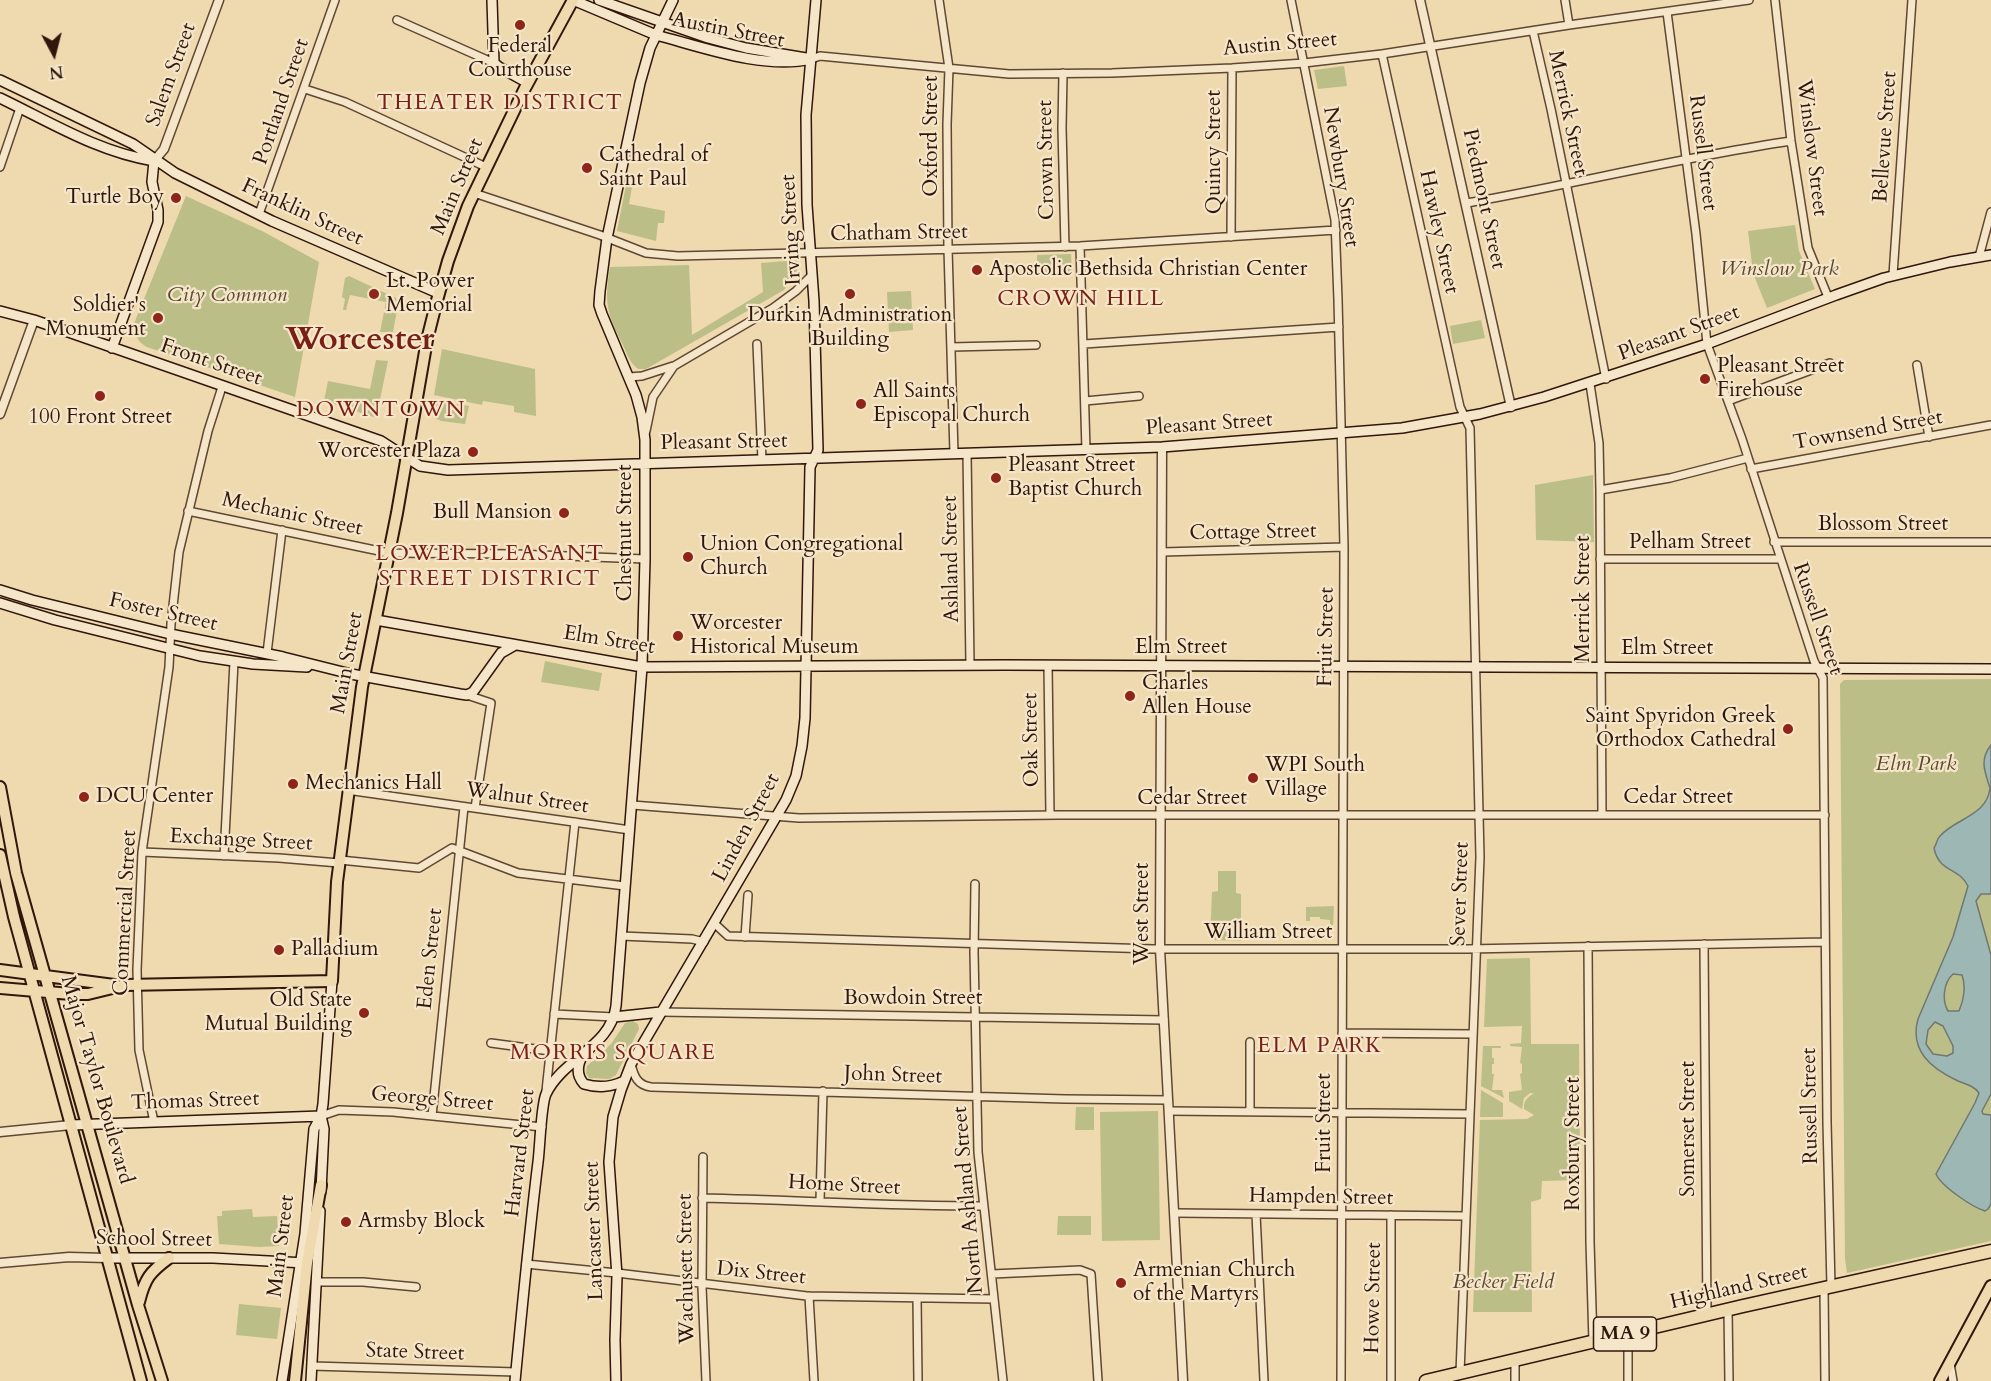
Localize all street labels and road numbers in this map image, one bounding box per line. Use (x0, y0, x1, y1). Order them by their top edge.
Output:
street label: Austin Street (670, 8, 786, 54)
street label: Salem Street (142, 20, 202, 130)
street label: Austin Street (1222, 27, 1338, 63)
street label: Portland Street (249, 36, 315, 168)
street label: Merrick Street (1541, 48, 1593, 178)
street label: Bellevue Street (1869, 70, 1903, 204)
street label: Oxford Street (919, 75, 945, 197)
street label: Winslow Street (1790, 78, 1832, 218)
street label: Quincy Street (1202, 90, 1228, 214)
street label: Russell Street (1682, 94, 1722, 212)
street label: Crown Street (1033, 100, 1061, 220)
street label: Newbury Street (1316, 105, 1364, 249)
street label: Piedmont Street (1456, 127, 1510, 271)
street label: Main Street (426, 135, 490, 239)
street label: Hawley Street (1413, 168, 1463, 296)
street label: Franklin Street (237, 174, 367, 252)
street label: Irving Street (777, 174, 807, 286)
street label: Chatham Street (830, 220, 968, 248)
street label: Pleasant Street (1615, 300, 1743, 368)
street label: Front Street (157, 334, 265, 392)
street label: Townsend Street (1791, 405, 1945, 457)
street label: Pleasant Street (1145, 408, 1273, 442)
street label: Pleasant Street (660, 429, 788, 457)
street label: Chestnut Street (613, 464, 639, 602)
street label: Mechanic Street (219, 488, 365, 542)
street label: Ashland Street (938, 495, 966, 623)
street label: Blossom Street (1818, 512, 1948, 538)
street label: Cottage Street (1189, 519, 1317, 547)
street label: Pelham Street (1629, 530, 1751, 556)
street label: Merrick Street (1571, 535, 1597, 663)
street label: Russell Street (1786, 560, 1848, 678)
street label: Fruit Street (1314, 587, 1340, 687)
street label: Foster Street (106, 588, 220, 638)
street label: Main Street (327, 610, 369, 716)
street label: Elm Street (561, 621, 657, 661)
street label: Elm Street (1135, 635, 1227, 661)
street label: Elm Street (1621, 636, 1713, 662)
street label: Oak Street (1019, 692, 1045, 788)
street label: Linden Street (708, 769, 786, 887)
street label: Walnut Street (464, 778, 590, 820)
street label: Cedar Street (1623, 785, 1733, 811)
street label: Cedar Street (1137, 786, 1247, 812)
street label: Exchange Street (169, 825, 313, 857)
street label: Commercial Street (109, 829, 143, 997)
street label: Sever Street (1447, 842, 1475, 946)
street label: West Street (1130, 863, 1156, 965)
street label: Eden Street (413, 907, 449, 1011)
street label: William Street (1204, 920, 1332, 946)
street label: Major Taylor Boulevard (54, 973, 138, 1187)
street label: Bowdoin Street (844, 986, 982, 1012)
street label: Russell Street (1797, 1048, 1825, 1164)
street label: Somerset Street (1676, 1061, 1702, 1197)
street label: John Street (844, 1062, 942, 1090)
street label: Fruit Street (1312, 1073, 1338, 1173)
street label: Roxbury Street (1561, 1077, 1587, 1211)
street label: George Street (370, 1082, 494, 1118)
street label: Thomas Street (130, 1087, 260, 1117)
street label: Harvard Street (501, 1087, 541, 1219)
street label: North Ashland Street (948, 1105, 990, 1295)
street label: Lancaster Street (580, 1161, 610, 1301)
street label: Home Street (787, 1170, 901, 1202)
street label: Hampden Street (1249, 1184, 1393, 1212)
street label: Main Street (263, 1193, 301, 1299)
street label: Wachusett Street (673, 1193, 701, 1345)
street label: School Street (96, 1226, 212, 1254)
street label: Howe Street (1360, 1242, 1388, 1354)
street label: Dix Street (715, 1257, 807, 1291)
street label: Highland Street (1668, 1260, 1810, 1316)
road number: MA 9 (1594, 1317, 1656, 1351)
street label: State Street (365, 1339, 465, 1367)

